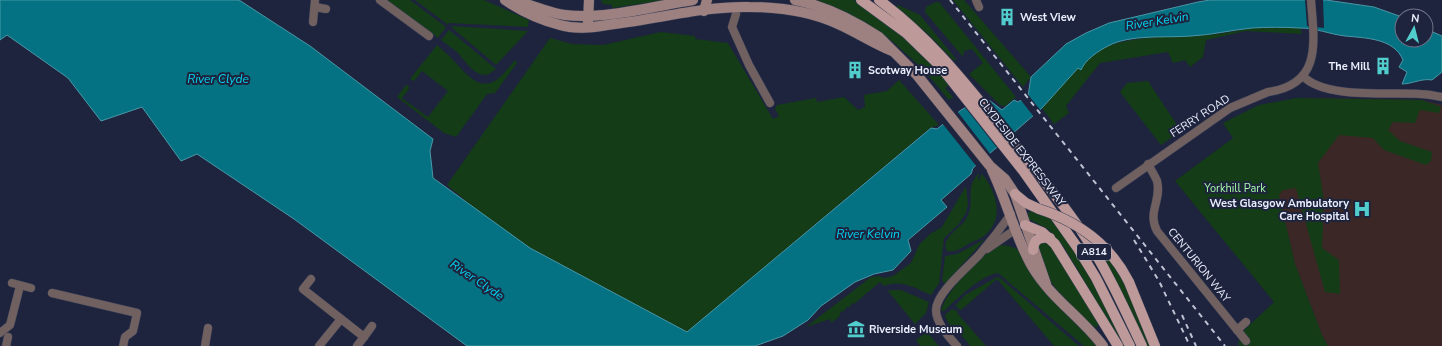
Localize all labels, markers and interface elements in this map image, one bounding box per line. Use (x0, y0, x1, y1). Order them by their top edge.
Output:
building icon: West View (997, 7, 1017, 27)
water label: River Kelvin (1124, 8, 1190, 34)
north arrow (1394, 8, 1434, 48)
place label: West View (1020, 10, 1077, 25)
text: N (1410, 11, 1420, 27)
building icon: The Mill (1373, 56, 1393, 76)
place label: The Mill (1328, 59, 1370, 74)
building icon: Scotway House (845, 60, 865, 80)
place label: Scotway House (868, 63, 947, 78)
water label: River Clyde (187, 71, 249, 87)
street label: FERRY ROAD (1167, 91, 1233, 141)
street label: CLYDESIDE EXPRESSWAY (975, 95, 1069, 209)
park label: Yorkhill Park (1203, 181, 1266, 196)
place label: West Glasgow Ambulatory Care Hospital (1210, 196, 1349, 224)
hospital icon: West Glasgow Ambulatory Care Hospital (1352, 199, 1372, 219)
street label: CENTURION WAY (1164, 225, 1234, 306)
water label: River Kelvin (836, 226, 900, 242)
road number: A814 (1077, 244, 1111, 260)
water label: River Clyde (447, 256, 508, 304)
museum icon: Riverside Museum (846, 319, 866, 339)
place label: Riverside Museum (869, 322, 962, 337)

